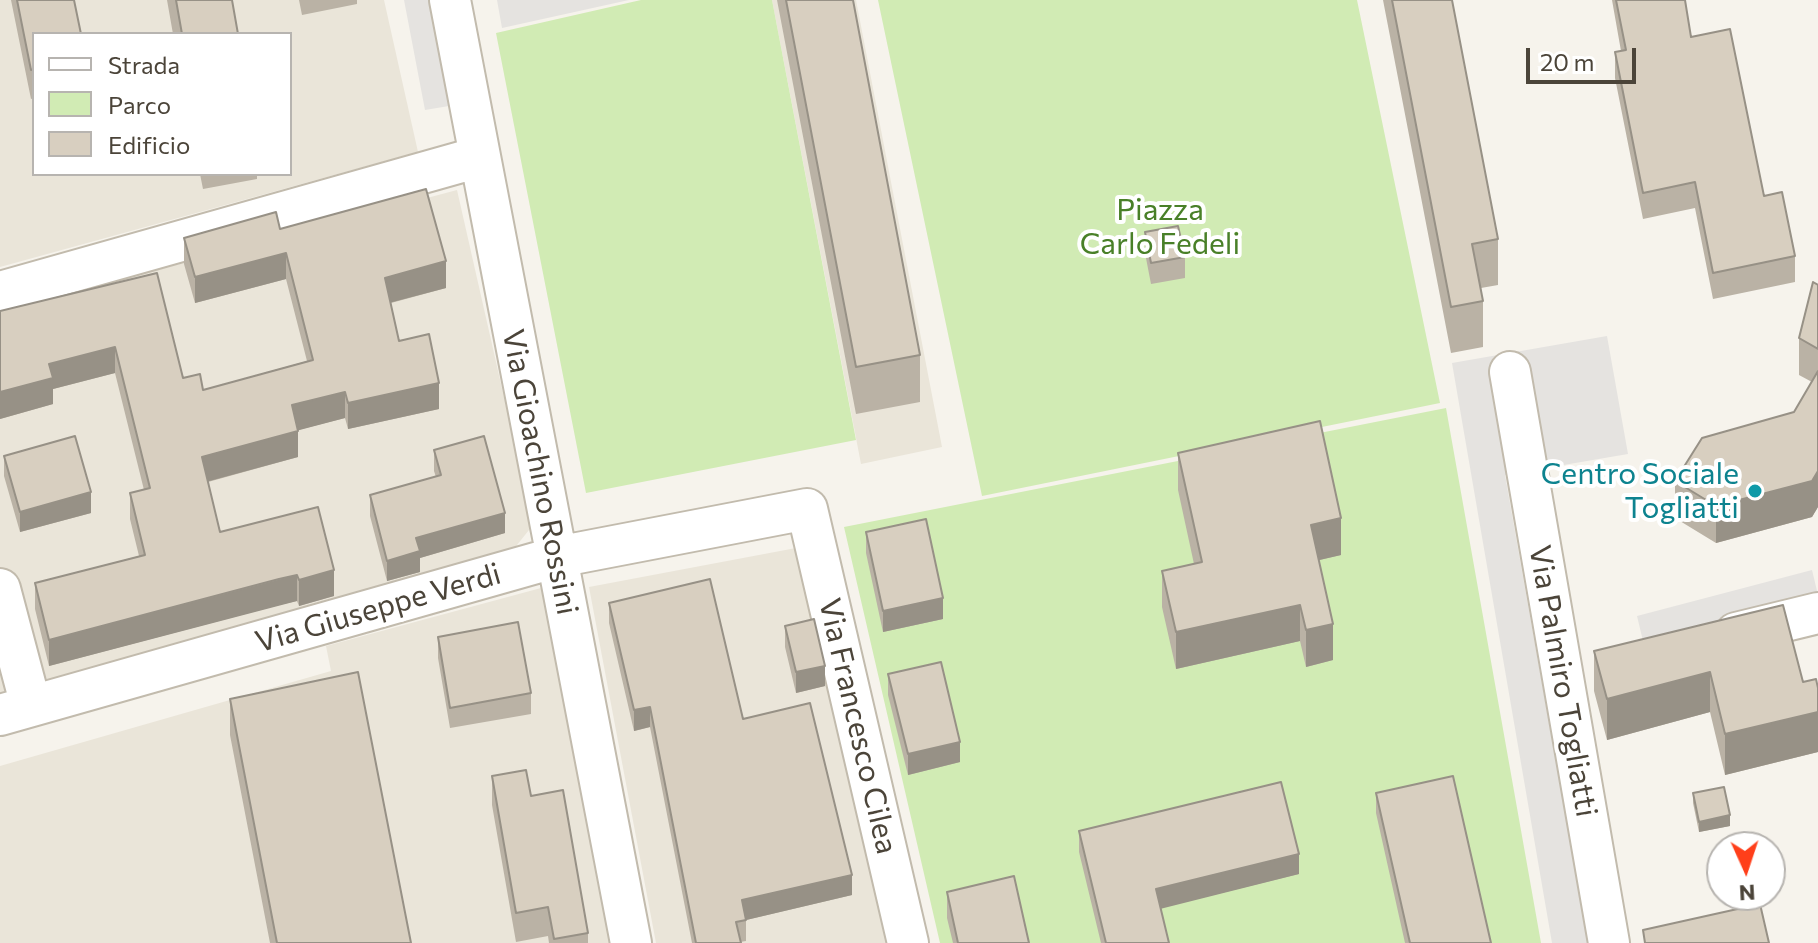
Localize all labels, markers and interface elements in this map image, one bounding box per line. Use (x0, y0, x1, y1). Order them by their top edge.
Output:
legend (32, 32, 292, 176)
scale bar (1530, 32, 1640, 82)
text: 20 m (1540, 47, 1594, 76)
text: Strada (108, 50, 180, 79)
text: Parco (108, 90, 171, 119)
text: Edificio (108, 130, 190, 159)
park label: Piazza Carlo Fedeli (1080, 192, 1240, 262)
street label: Via Gioachino Rossini (495, 326, 585, 618)
place label: Centro Sociale Togliatti (1541, 456, 1739, 526)
marker: Centro Sociale Togliatti (1746, 482, 1764, 500)
street label: Via Palmiro Togliatti (1521, 542, 1605, 820)
street label: Via Giuseppe Verdi (251, 556, 505, 660)
street label: Via Francesco Cilea (811, 595, 905, 857)
north arrow (1706, 831, 1786, 911)
text: N (1738, 880, 1756, 907)

